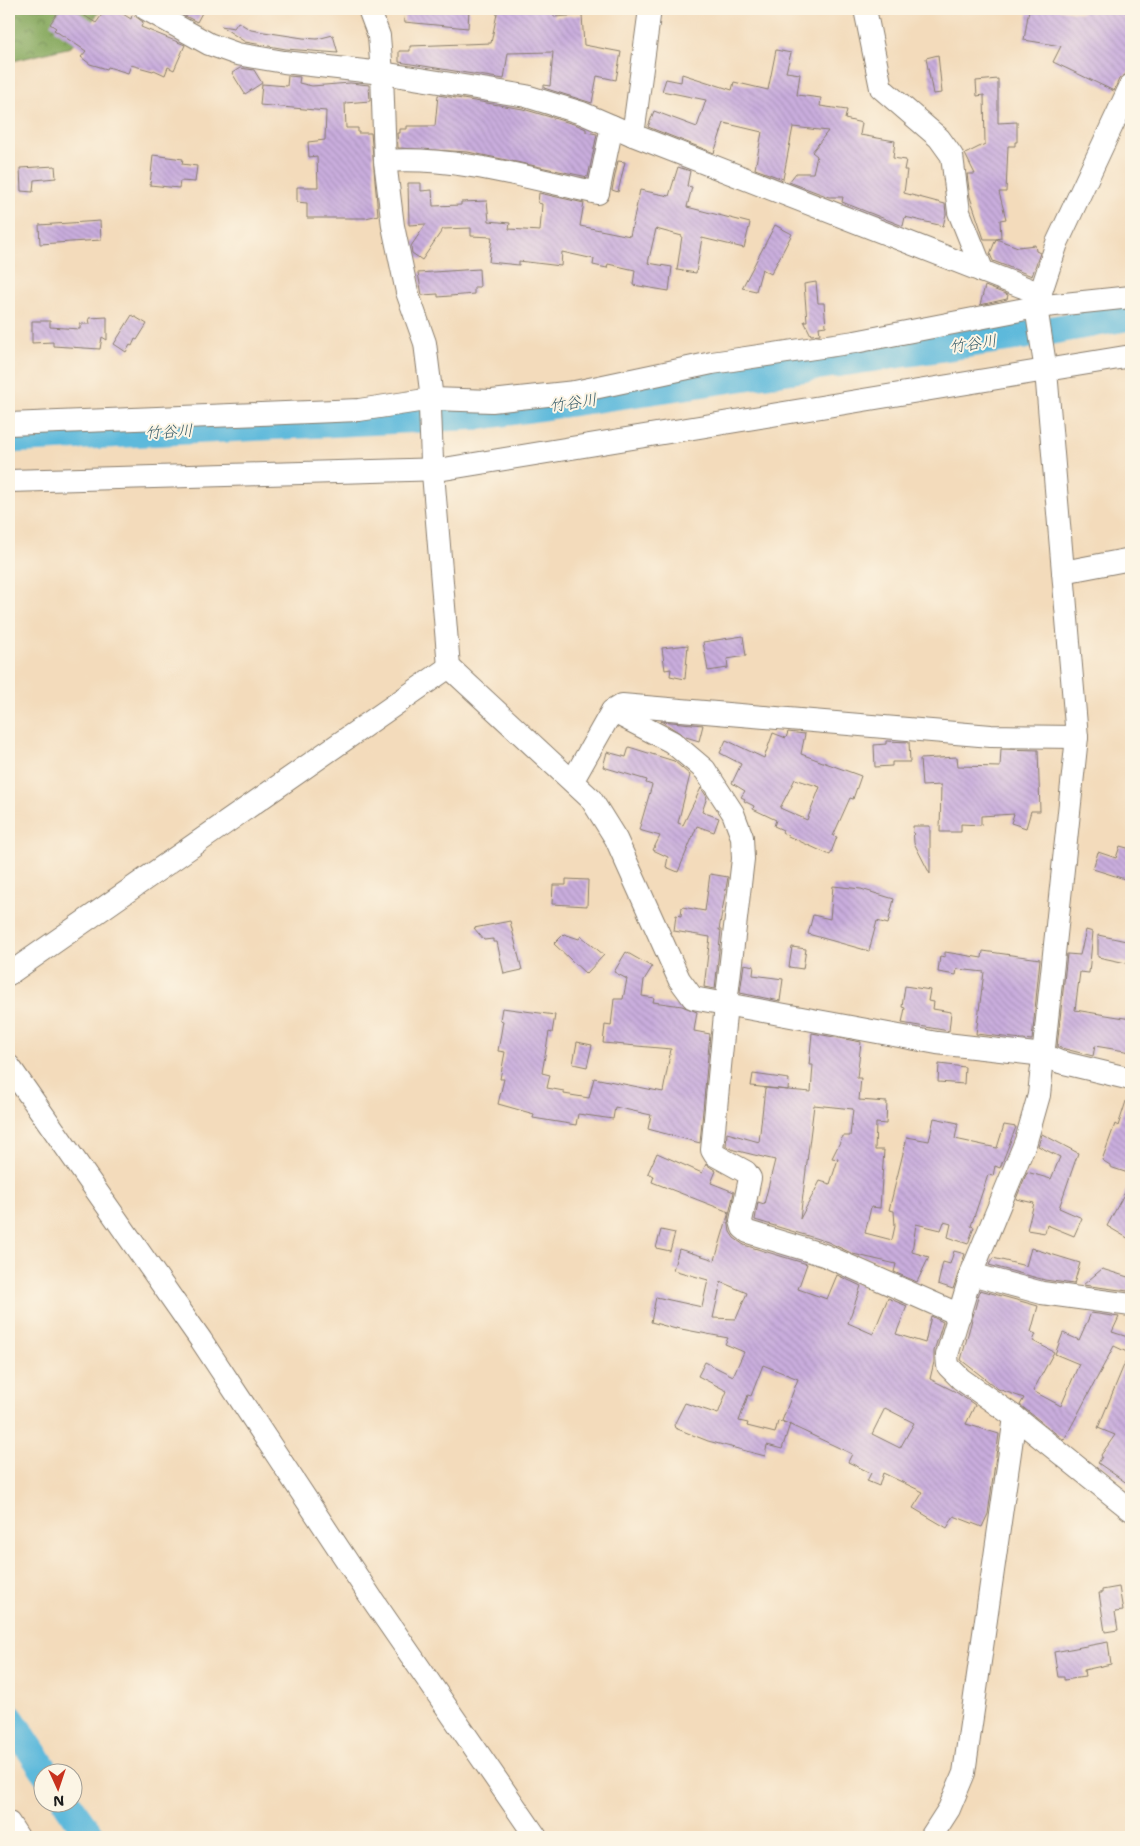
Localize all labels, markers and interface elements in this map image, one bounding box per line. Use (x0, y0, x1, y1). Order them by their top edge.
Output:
water label: 竹谷川 (948, 330, 998, 357)
water label: 竹谷川 (548, 389, 598, 416)
water label: 竹谷川 (145, 420, 194, 443)
north arrow (32, 1764, 82, 1814)
text: N (53, 1792, 65, 1810)

